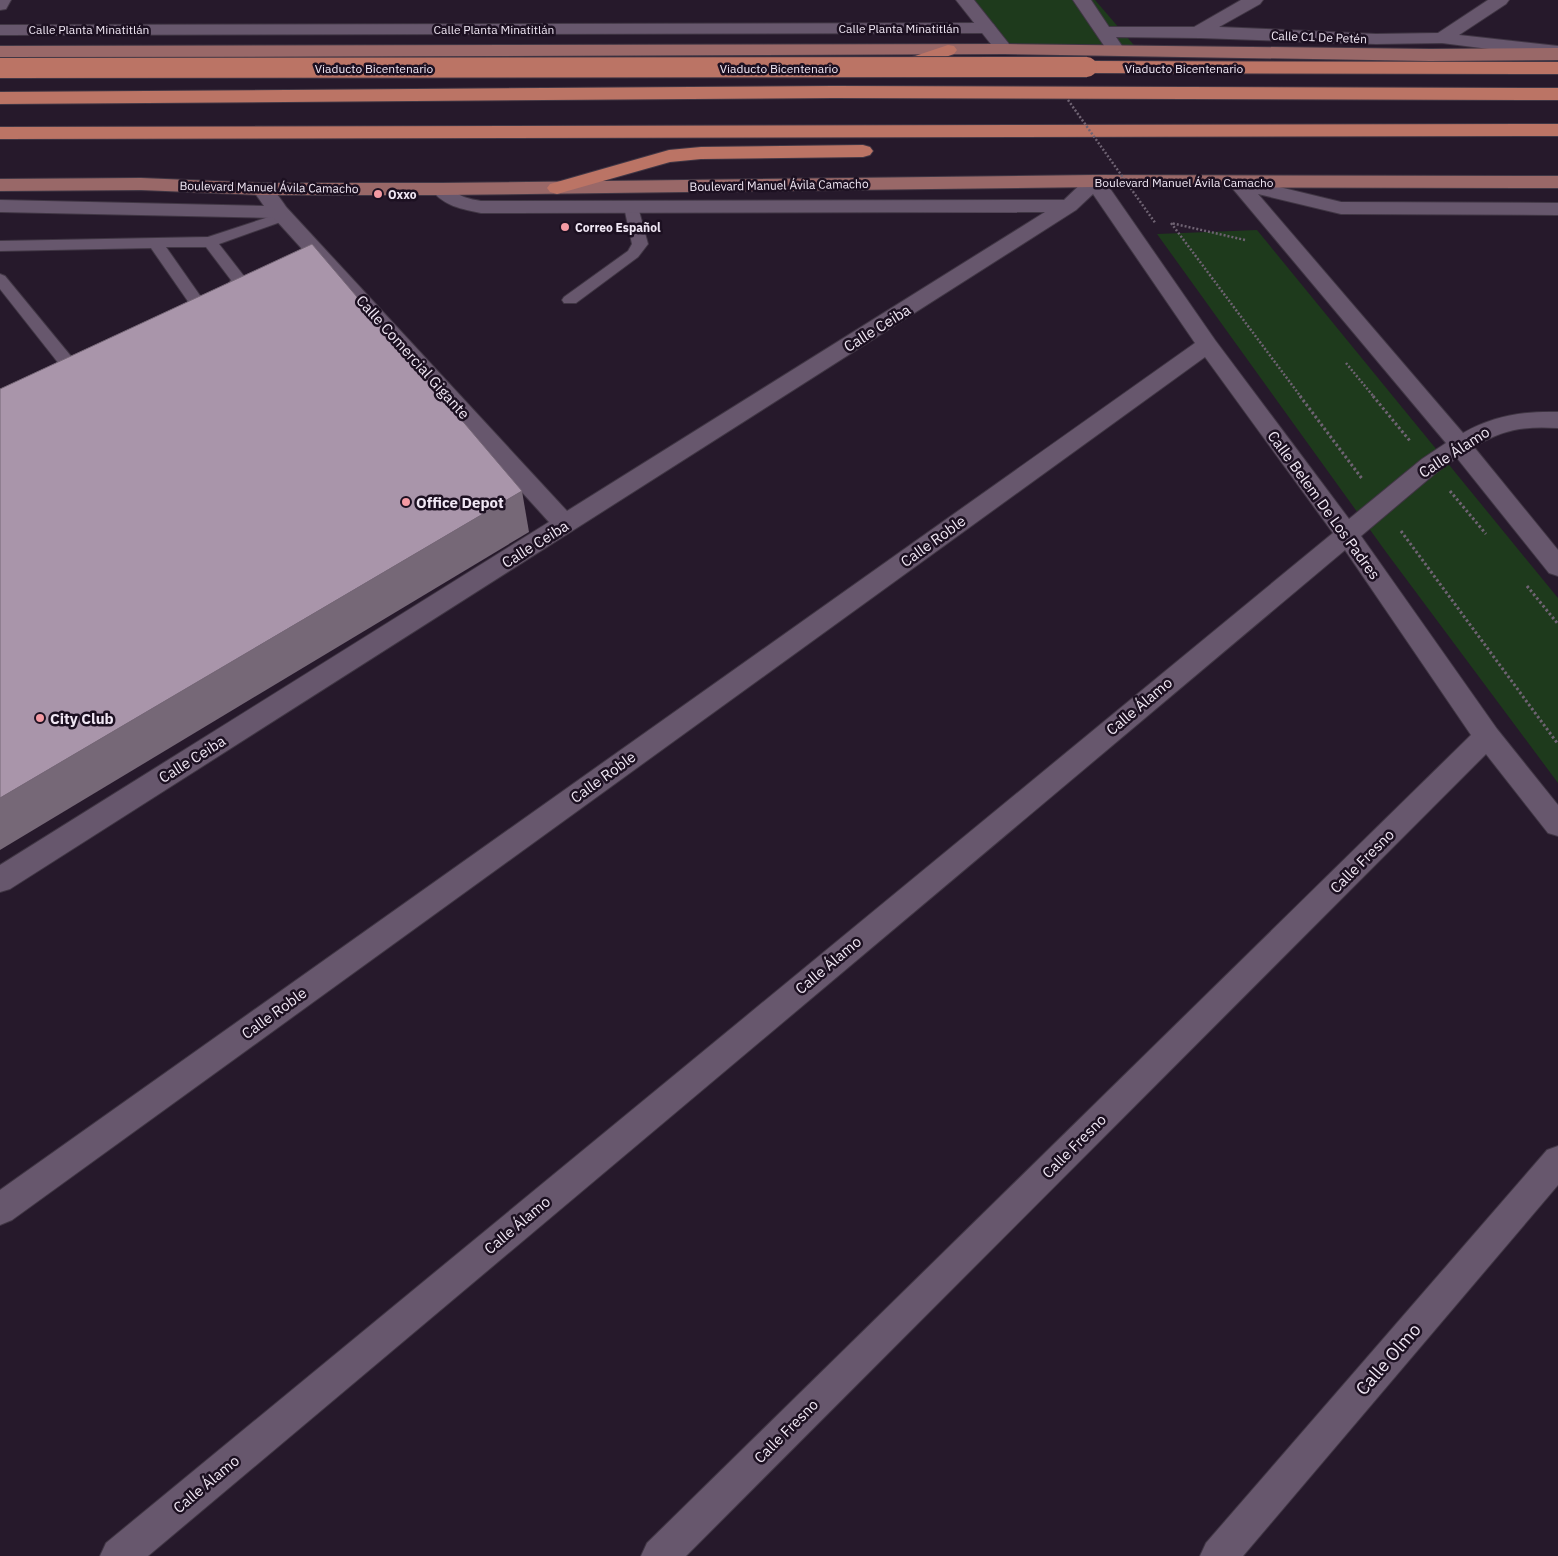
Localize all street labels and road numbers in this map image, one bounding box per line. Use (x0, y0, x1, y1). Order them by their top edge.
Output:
street label: Calle Planta Minatitlán (839, 21, 959, 36)
street label: Calle Planta Minatitlán (29, 22, 149, 37)
street label: Calle Planta Minatitlán (434, 22, 554, 37)
street label: Calle C1 De Petén (1271, 28, 1367, 46)
street label: Viaducto Bicentenario (315, 61, 434, 76)
street label: Viaducto Bicentenario (720, 61, 839, 76)
street label: Viaducto Bicentenario (1125, 61, 1244, 76)
street label: Boulevard Manuel Ávila Camacho (1094, 175, 1274, 190)
street label: Boulevard Manuel Ávila Camacho (689, 176, 869, 194)
street label: Boulevard Manuel Ávila Camacho (179, 178, 359, 196)
street label: Calle Comercial Gigante (352, 291, 474, 423)
street label: Calle Ceiba (840, 300, 914, 356)
street label: Calle Álamo (1415, 422, 1493, 482)
street label: Calle Belem De Los Padres (1264, 427, 1384, 583)
street label: Calle Roble (897, 511, 969, 571)
street label: Calle Ceiba (498, 516, 572, 572)
street label: Calle Álamo (1102, 673, 1176, 739)
street label: Calle Ceiba (155, 731, 229, 787)
street label: Calle Roble (567, 747, 639, 807)
street label: Calle Fresno (1326, 825, 1398, 897)
street label: Calle Álamo (791, 932, 865, 998)
street label: Calle Roble (238, 983, 310, 1043)
street label: Calle Fresno (1038, 1110, 1110, 1182)
street label: Calle Álamo (480, 1192, 554, 1258)
street label: Calle Olmo (1350, 1318, 1426, 1400)
street label: Calle Fresno (750, 1395, 822, 1467)
street label: Calle Álamo (169, 1451, 243, 1517)

